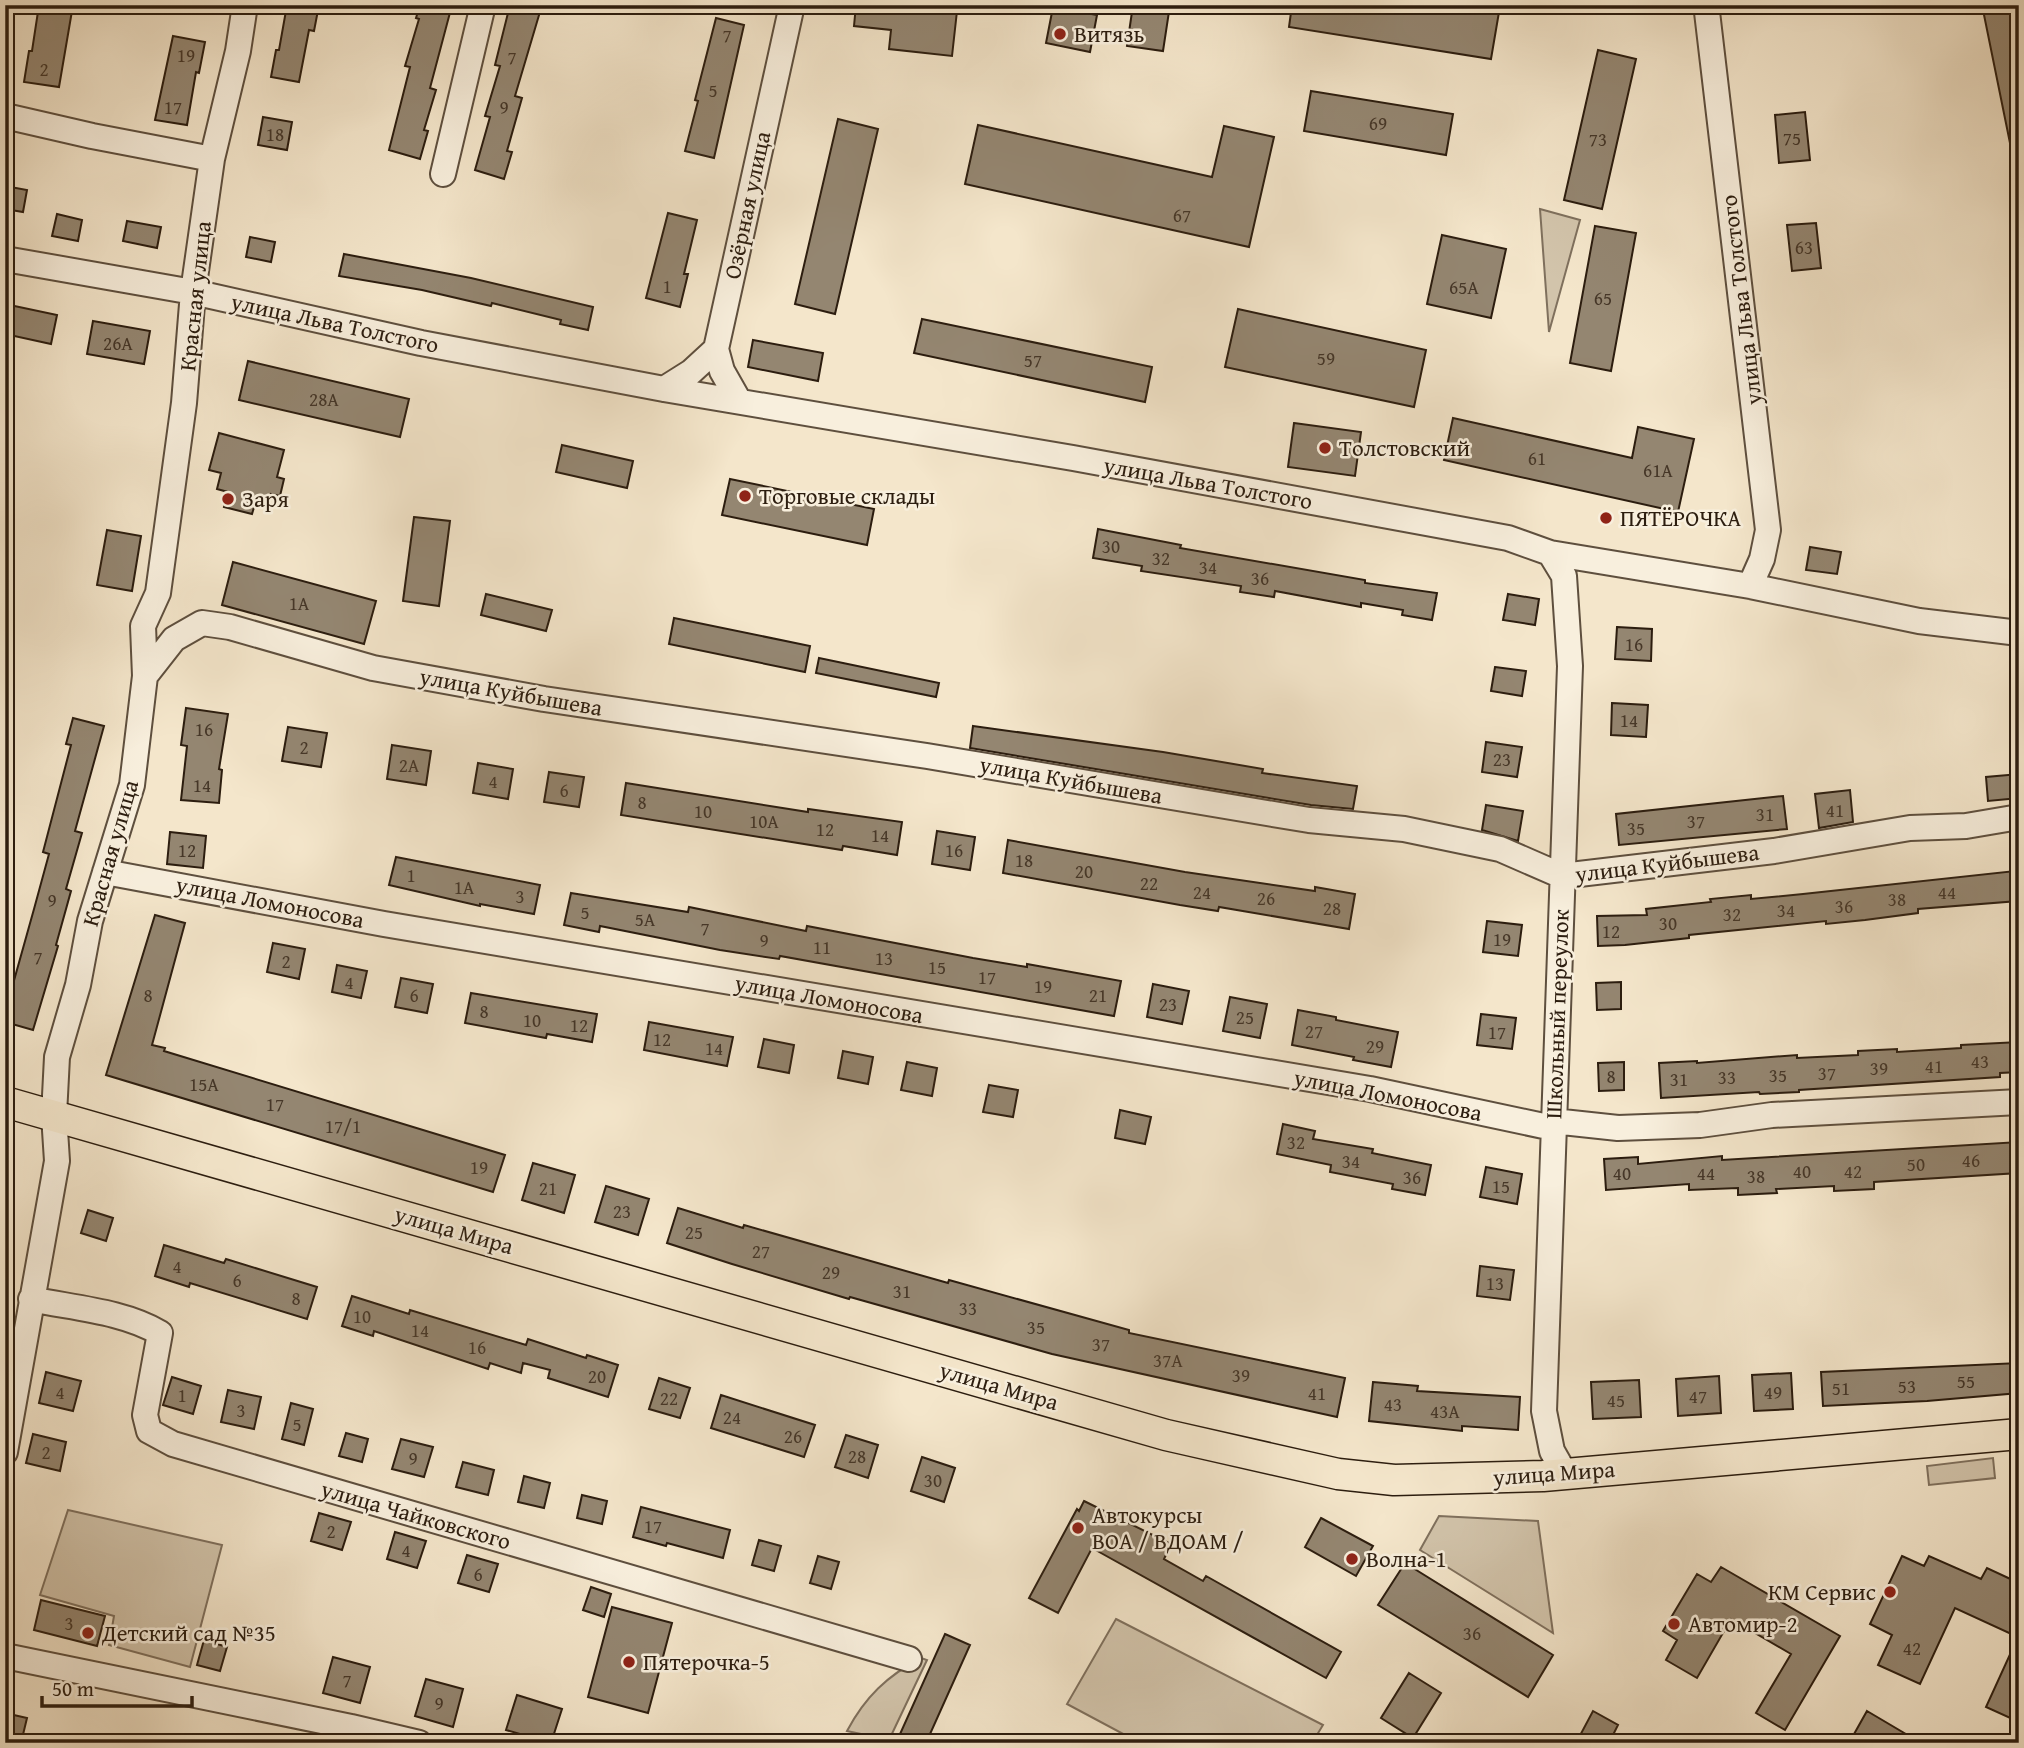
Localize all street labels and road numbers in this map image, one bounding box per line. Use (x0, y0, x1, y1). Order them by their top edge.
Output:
street label: Озёрная улица (715, 128, 778, 282)
street label: улица Льва Толстого (1711, 193, 1770, 408)
street label: Красная улица (170, 219, 219, 373)
street label: улица Льва Толстого (227, 284, 442, 361)
street label: улица Льва Толстого (1100, 448, 1315, 517)
street label: улица Куйбышева (416, 659, 605, 724)
street label: улица Куйбышева (976, 747, 1165, 812)
street label: Красная улица (73, 776, 146, 930)
street label: улица Куйбышева (1572, 835, 1761, 890)
street label: улица Ломоносова (172, 867, 367, 936)
street label: Школьный переулок (1536, 909, 1577, 1119)
street label: улица Ломоносова (731, 966, 926, 1031)
street label: улица Ломоносова (1290, 1060, 1485, 1129)
street label: улица Мира (390, 1197, 517, 1262)
street label: улица Мира (935, 1353, 1062, 1418)
street label: улица Мира (1491, 1452, 1616, 1493)
street label: улица Чайковского (316, 1471, 515, 1557)

